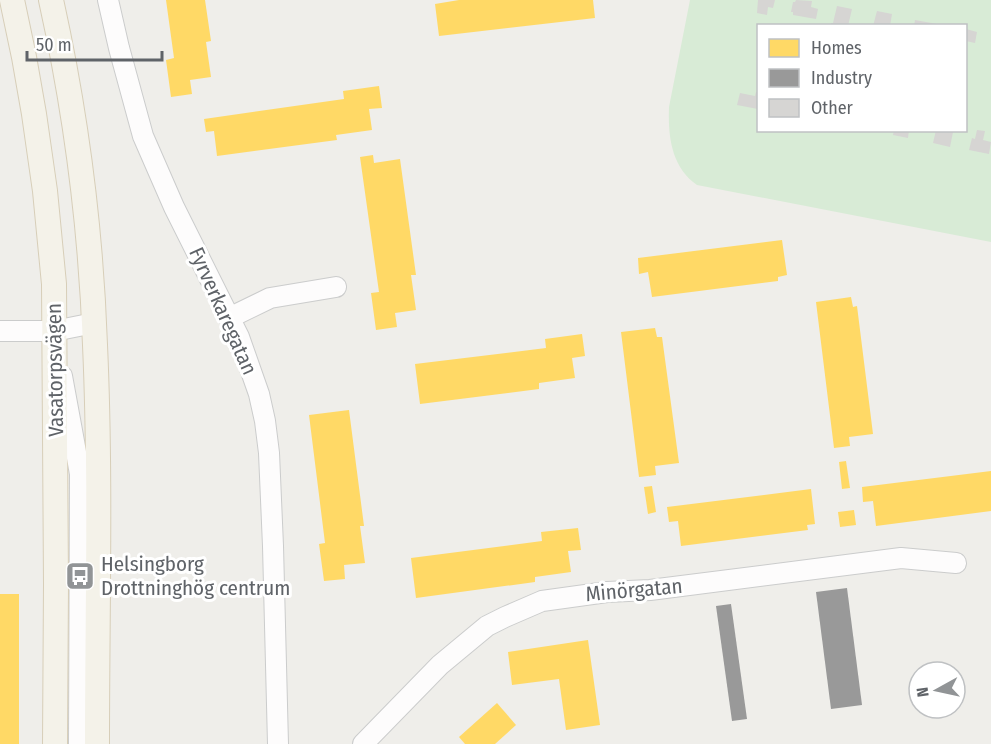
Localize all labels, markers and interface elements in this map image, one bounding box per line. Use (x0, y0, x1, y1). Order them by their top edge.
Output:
scale bar (27, 24, 162, 62)
legend (757, 24, 967, 132)
text: 50 m (36, 34, 72, 56)
text: Homes (811, 37, 862, 59)
text: Industry (811, 67, 872, 89)
text: Other (811, 97, 854, 119)
street label: Fyrverkaregatan (183, 243, 263, 379)
street label: Vasatorpsvägen (41, 303, 69, 437)
place label: Helsingborg Drottninghög centrum (101, 551, 290, 601)
bus stop icon: Helsingborg Drottninghög centrum (64, 560, 96, 592)
street label: Minörgatan (584, 573, 684, 607)
north arrow (907, 660, 967, 720)
text: N (913, 686, 933, 698)

